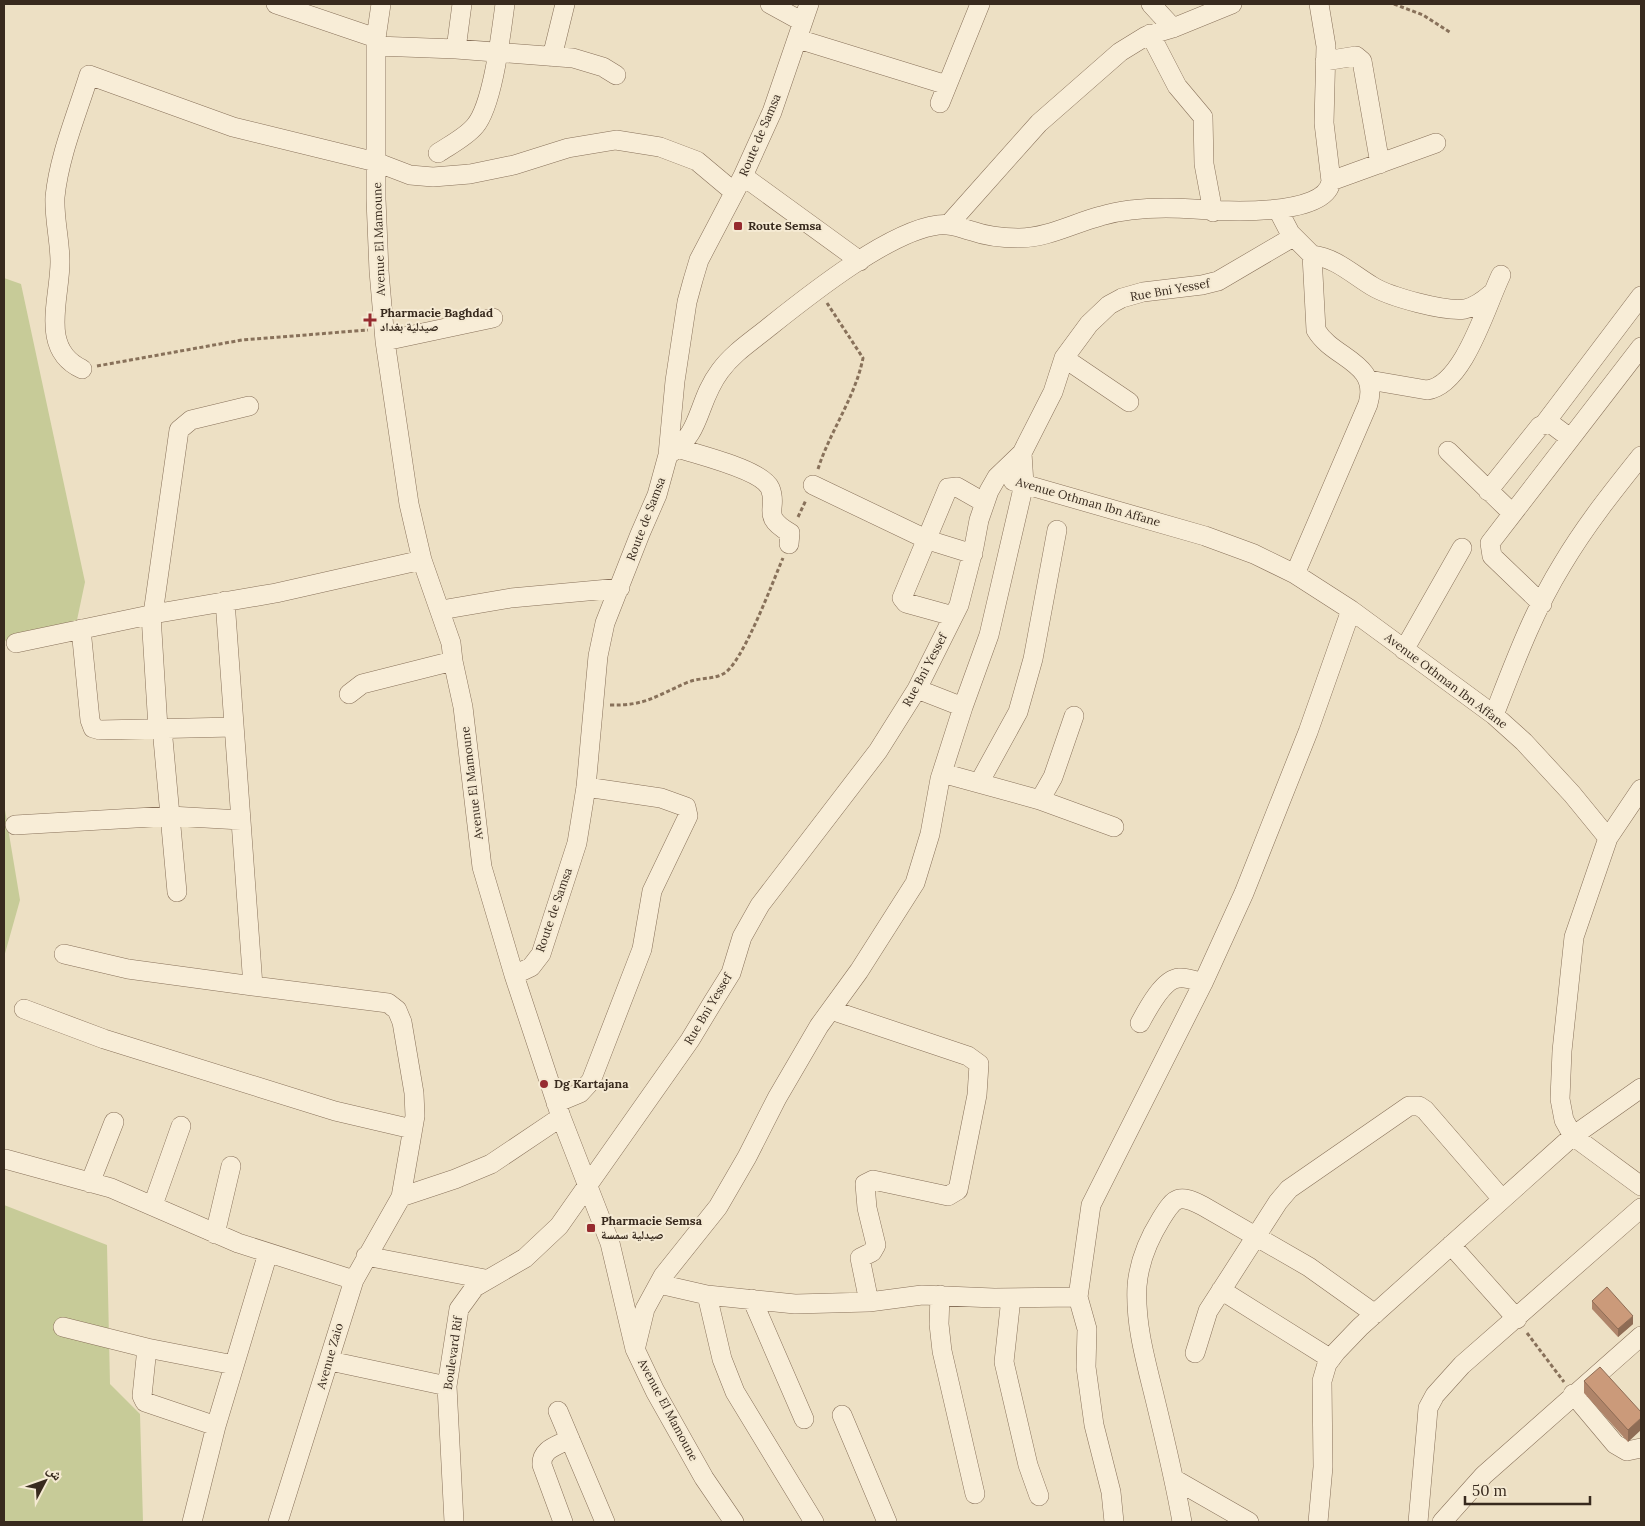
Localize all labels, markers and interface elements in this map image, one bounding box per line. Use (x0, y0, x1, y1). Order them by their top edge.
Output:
street label: Route de Samsa (735, 91, 784, 178)
street label: Avenue El Mamoune (369, 181, 388, 297)
place label: Route Semsa (748, 218, 822, 233)
marker: Route Semsa (732, 220, 744, 232)
street label: Rue Bni Yessef (1129, 275, 1212, 304)
place label: Pharmacie Baghdad صيدلية بغداد (380, 305, 493, 334)
marker: Pharmacie Baghdad صيدلية بغداد (364, 314, 376, 326)
street label: Avenue Othman Ibn Affane (1013, 473, 1163, 530)
street label: Route de Samsa (623, 475, 668, 563)
street label: Avenue Othman Ibn Affane (1381, 629, 1511, 732)
street label: Rue Bni Yessef (899, 630, 951, 709)
street label: Avenue El Mamoune (457, 725, 486, 841)
street label: Route de Samsa (532, 866, 575, 954)
street label: Rue Bni Yessef (680, 969, 735, 1047)
place label: Dg Kartajana (554, 1076, 629, 1091)
marker: Dg Kartajana (538, 1078, 550, 1090)
place label: Pharmacie Semsa صيدلية سمسة (601, 1213, 703, 1242)
marker: Pharmacie Semsa صيدلية سمسة (585, 1222, 597, 1234)
street label: Boulevard Rif (440, 1314, 465, 1391)
street label: Avenue Zaio (313, 1321, 346, 1391)
street label: Avenue El Mamoune (635, 1355, 702, 1464)
north arrow (20, 1456, 70, 1506)
text: ش (43, 1461, 67, 1484)
scale bar (1465, 1474, 1590, 1506)
text: 50 m (1472, 1481, 1507, 1500)

